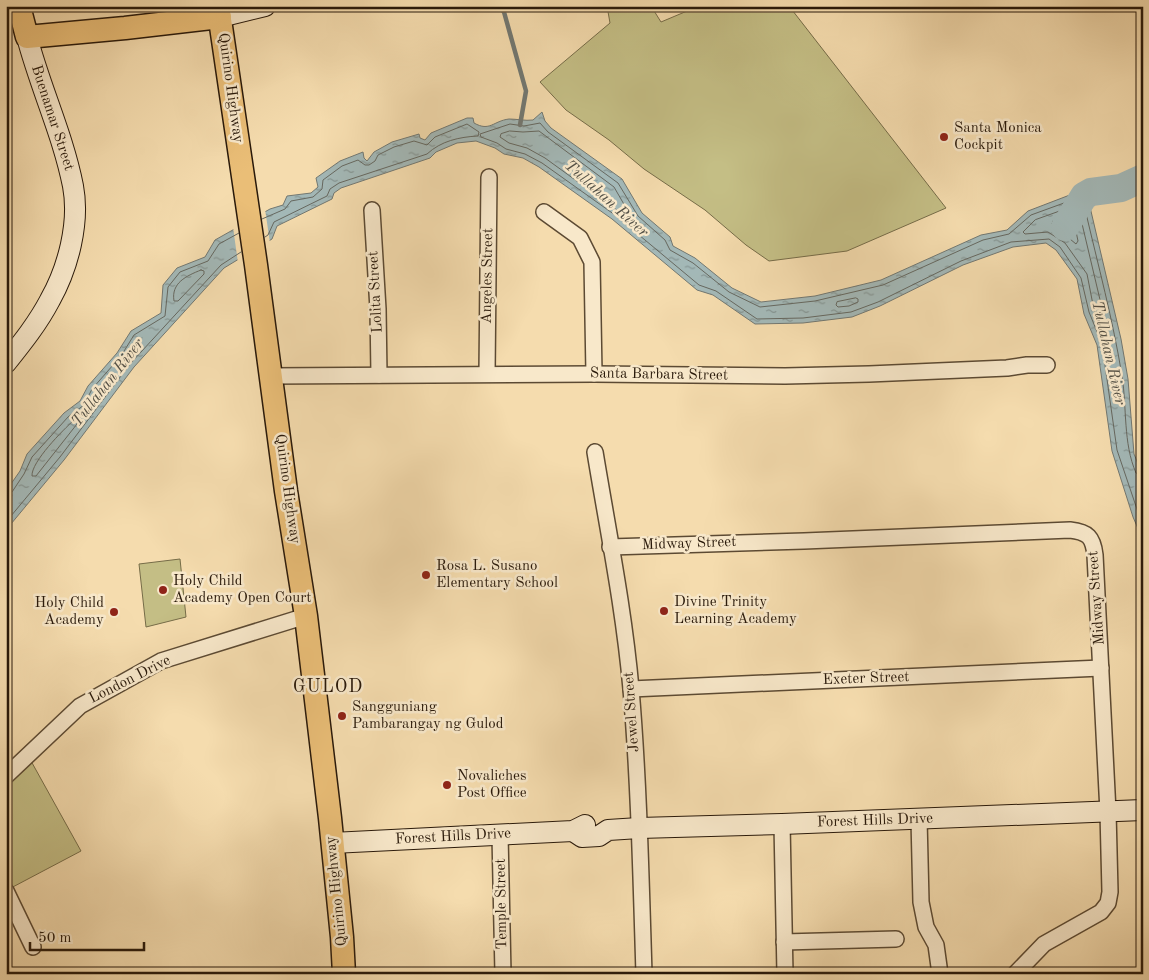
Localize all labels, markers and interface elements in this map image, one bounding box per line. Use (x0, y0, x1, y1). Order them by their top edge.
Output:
street label: Quirino Highway (215, 32, 245, 144)
street label: Buenamar Street (28, 63, 76, 173)
place label: Santa Monica Cockpit (954, 121, 1042, 153)
marker: Santa Monica Cockpit (938, 131, 950, 143)
water label: Tullahan River (561, 157, 652, 241)
street label: Angeles Street (480, 228, 496, 324)
street label: Lolita Street (366, 251, 386, 333)
water label: Tullahan River (1088, 299, 1128, 408)
water label: Tullahan River (69, 335, 148, 430)
street label: Santa Barbara Street (590, 366, 728, 384)
street label: Quirino Highway (272, 433, 302, 545)
street label: Midway Street (641, 535, 737, 553)
street label: Midway Street (1086, 550, 1108, 646)
place label: Rosa L. Susano Elementary School (436, 559, 558, 591)
marker: Rosa L. Susano Elementary School (420, 569, 432, 581)
place label: Holy Child Academy Open Court (173, 574, 312, 606)
marker: Holy Child Academy Open Court (157, 584, 169, 596)
place label: Divine Trinity Learning Academy (674, 595, 797, 627)
place label: Holy Child Academy (34, 596, 104, 628)
marker: Divine Trinity Learning Academy (658, 605, 670, 617)
marker: Holy Child Academy (108, 606, 120, 618)
street label: London Drive (87, 653, 173, 707)
street label: Exeter Street (822, 670, 910, 688)
street label: Jewel Street (622, 671, 642, 753)
district label: GULOD (293, 678, 363, 696)
place label: Sangguniang Pambarangay ng Gulod (352, 700, 504, 732)
marker: Sangguniang Pambarangay ng Gulod (336, 710, 348, 722)
place label: Novaliches Post Office (457, 769, 527, 801)
marker: Novaliches Post Office (441, 779, 453, 791)
street label: Forest Hills Drive (817, 811, 933, 831)
street label: Forest Hills Drive (395, 826, 512, 848)
street label: Quirino Highway (324, 835, 350, 947)
street label: Temple Street (494, 858, 510, 950)
scale bar (30, 920, 144, 952)
text: 50 m (38, 931, 72, 946)

